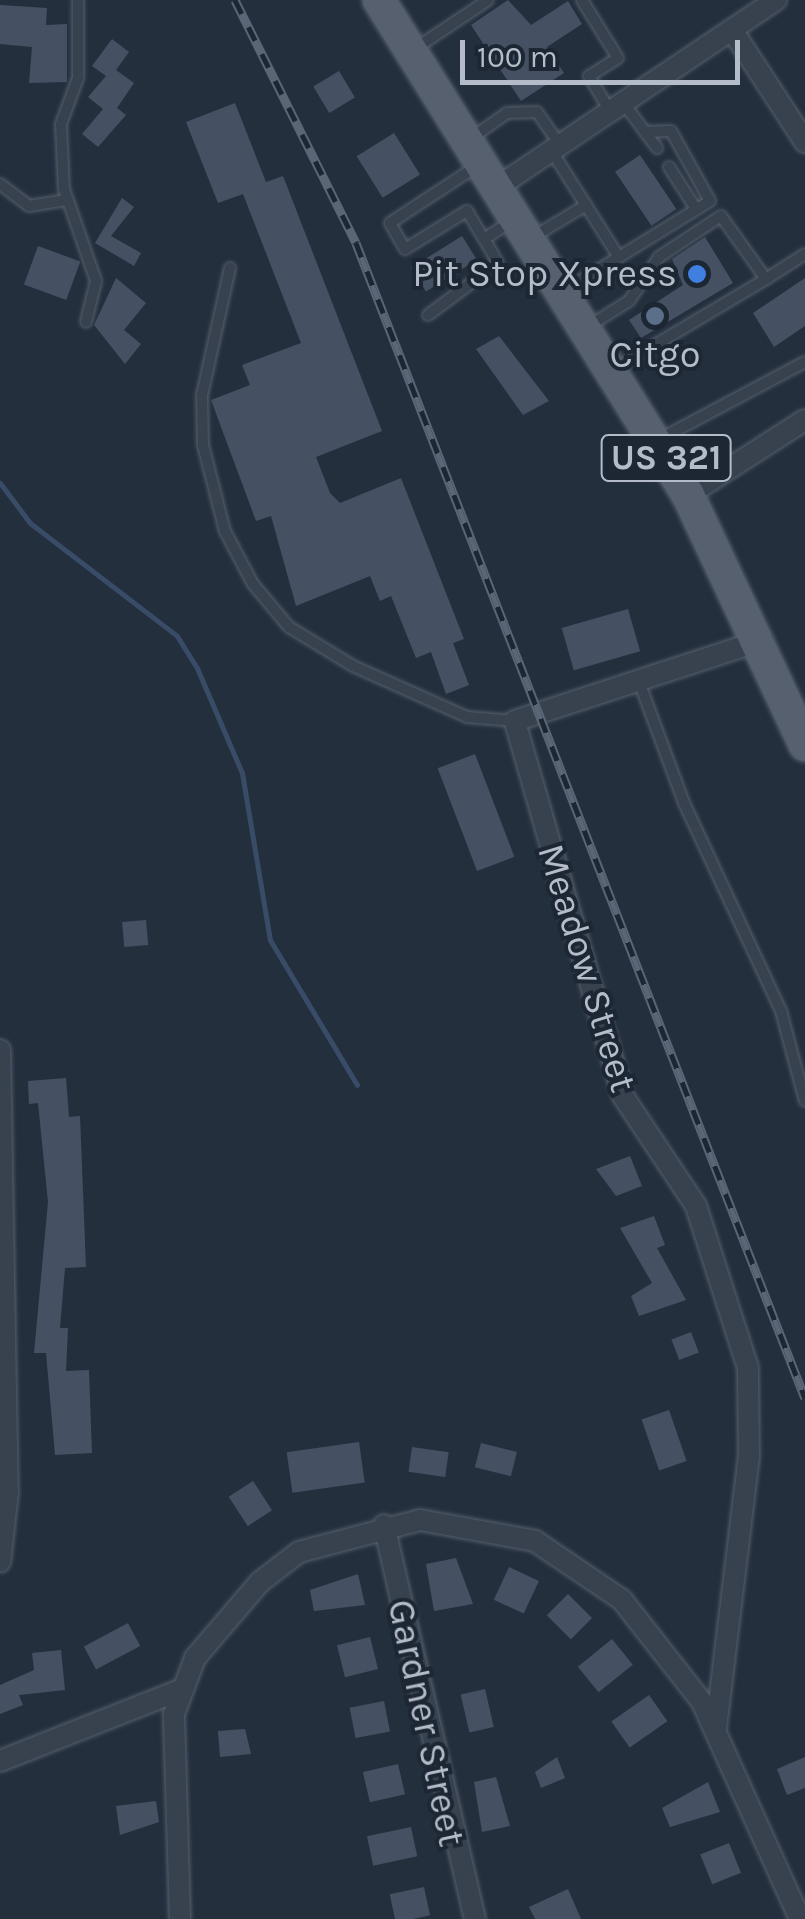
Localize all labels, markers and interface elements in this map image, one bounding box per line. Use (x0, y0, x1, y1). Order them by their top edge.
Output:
scale bar (465, 20, 745, 82)
text: 100 m (477, 39, 558, 75)
place label: Pit Stop Xpress (412, 251, 677, 297)
marker: Pit Stop Xpress (686, 263, 708, 285)
marker: Citgo (644, 305, 666, 327)
place label: Citgo (609, 332, 701, 378)
road number: US 321 (598, 428, 734, 488)
street label: Meadow Street (528, 839, 646, 1097)
street label: Gardner Street (378, 1595, 474, 1851)

